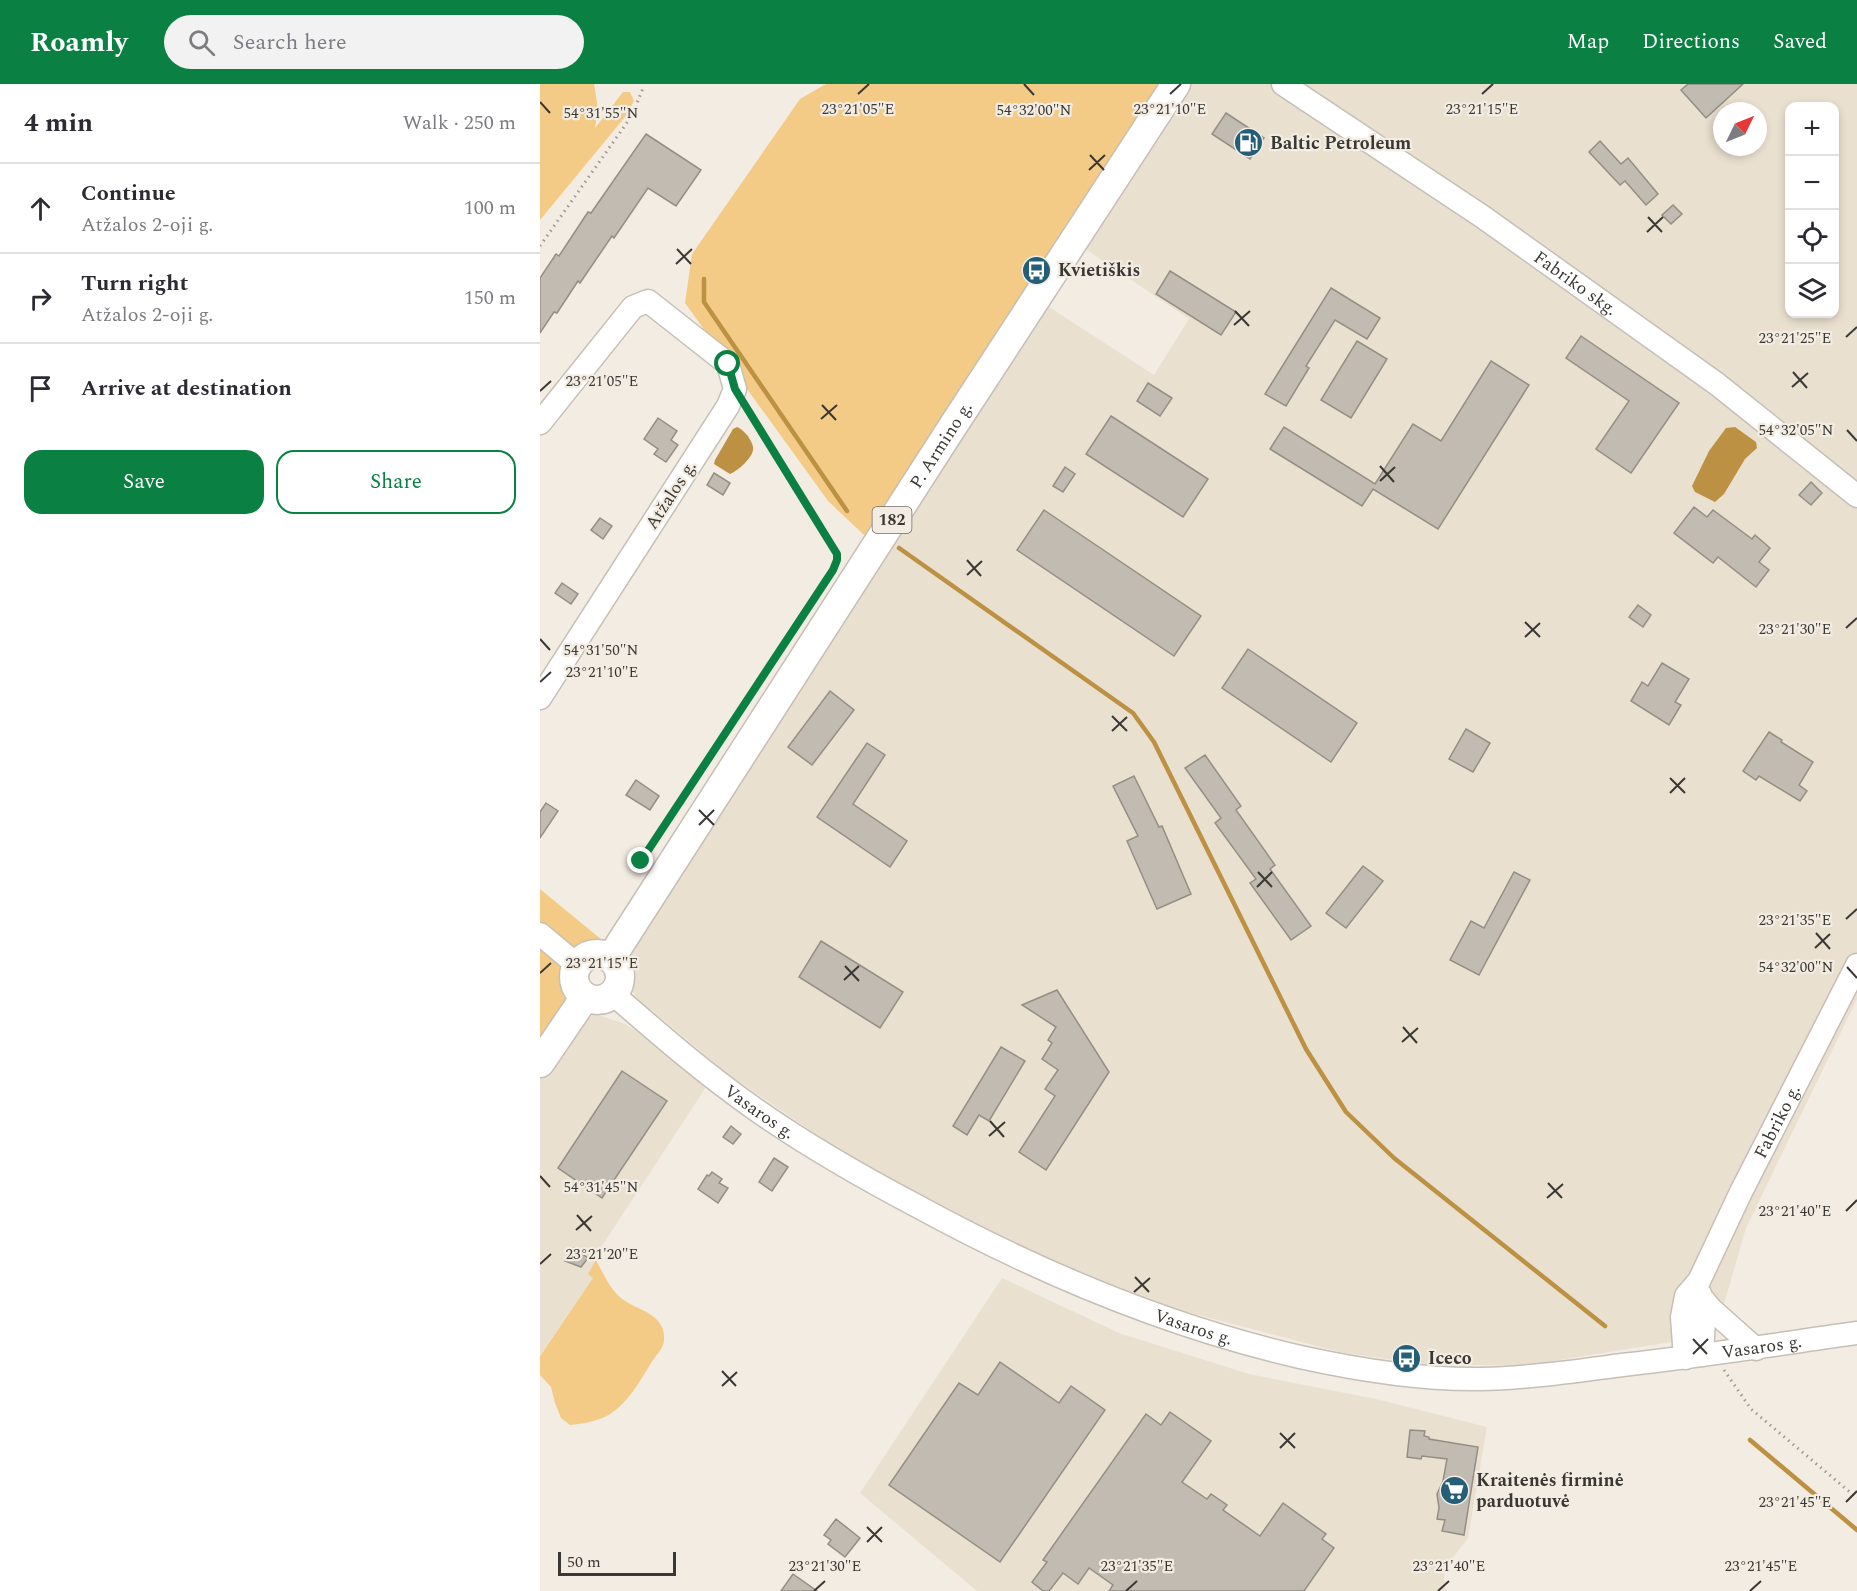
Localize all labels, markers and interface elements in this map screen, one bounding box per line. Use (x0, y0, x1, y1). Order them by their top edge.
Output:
search box (164, 15, 584, 69)
text: Roamly (30, 21, 128, 64)
icon: search (185, 26, 218, 59)
text: Search here (233, 26, 347, 59)
text: Map (1567, 26, 1609, 58)
text: Directions (1642, 26, 1740, 58)
text: Saved (1773, 26, 1827, 58)
text: 23°21'05"E (822, 98, 894, 121)
text: 23°21'10"E (1134, 98, 1206, 121)
text: 23°21'15"E (1446, 98, 1518, 121)
text: 54°32'00"N (997, 99, 1072, 122)
text: 54°31'55"N (564, 102, 639, 125)
north arrow (1713, 102, 1767, 156)
map controls (1785, 102, 1839, 318)
button: + (1785, 102, 1839, 156)
text: 4 min (24, 103, 93, 143)
text: Walk · 250 m (403, 108, 516, 138)
fuel station icon: Baltic Petroleum (1233, 127, 1265, 159)
place label: Baltic Petroleum (1270, 130, 1411, 157)
button: − (1785, 156, 1839, 210)
text: Continue (81, 177, 176, 210)
icon: ahead (24, 192, 57, 225)
text: 100 m (464, 193, 516, 223)
text: Atžalos 2-oji g. (81, 210, 213, 240)
button: locate (1785, 210, 1839, 264)
street label: Fabriko skg. (1528, 244, 1623, 322)
bus stop icon: Kvietiškis (1021, 254, 1053, 286)
place label: Kvietiškis (1058, 257, 1140, 284)
button: layers (1785, 264, 1839, 318)
text: Turn right (81, 267, 188, 300)
icon: right (24, 282, 57, 315)
text: 150 m (464, 283, 516, 313)
text: Atžalos 2-oji g. (81, 300, 213, 330)
text: 23°21'25"E (1759, 327, 1831, 350)
route start (714, 350, 740, 376)
text: 23°21'05"E (566, 370, 638, 393)
icon: arrive (24, 372, 57, 405)
text: Arrive at destination (81, 372, 292, 405)
street label: P. Armino g. (903, 396, 979, 494)
text: 54°32'05"N (1759, 419, 1834, 442)
button: Save (24, 450, 264, 514)
button: Share (276, 450, 516, 514)
street label: Atžalos g. (639, 455, 703, 535)
road number: 182 (872, 507, 912, 533)
text: 23°21'30"E (1759, 618, 1831, 641)
text: 54°31'50"N (564, 639, 639, 662)
text: 23°21'10"E (566, 661, 638, 684)
route end (627, 847, 653, 873)
text: 23°21'35"E (1759, 909, 1831, 932)
text: 23°21'15"E (566, 952, 638, 975)
text: 54°32'00"N (1759, 956, 1834, 979)
street label: Vasaros g. (719, 1078, 800, 1146)
street label: Fabriko g. (1747, 1080, 1807, 1163)
text: 54°31'45"N (564, 1176, 639, 1199)
text: 23°21'40"E (1759, 1200, 1831, 1223)
text: 23°21'20"E (566, 1243, 638, 1266)
street label: Vasaros g. (1151, 1302, 1236, 1352)
street label: Vasaros g. (1720, 1328, 1803, 1366)
bus stop icon: Iceco (1391, 1342, 1423, 1374)
place label: Iceco (1428, 1345, 1472, 1372)
place label: Kraitenės firminė parduotuvė (1476, 1467, 1624, 1515)
supermarket icon: Kraitenės firminė parduotuvė (1439, 1474, 1471, 1506)
text: 23°21'45"E (1759, 1491, 1831, 1514)
scale bar (558, 1549, 676, 1576)
text: 50 m (567, 1550, 601, 1574)
text: 23°21'30"E (789, 1555, 861, 1578)
text: 23°21'35"E (1101, 1555, 1173, 1578)
text: 23°21'40"E (1413, 1555, 1485, 1578)
text: 23°21'45"E (1725, 1555, 1797, 1578)

